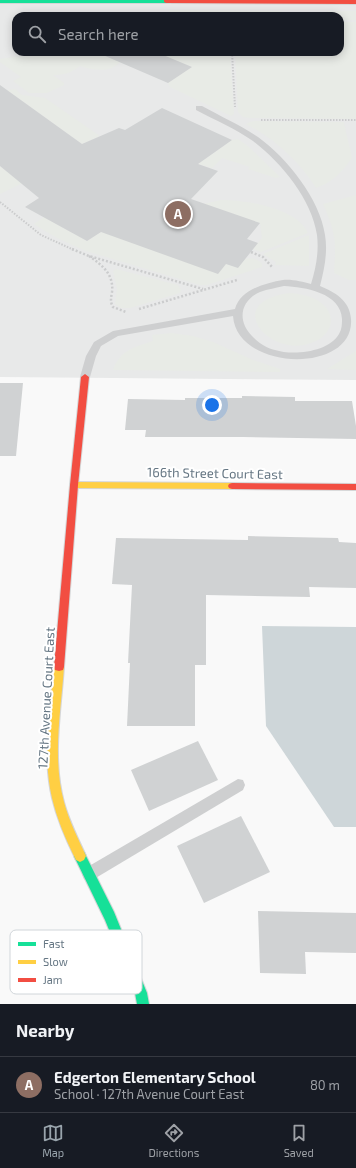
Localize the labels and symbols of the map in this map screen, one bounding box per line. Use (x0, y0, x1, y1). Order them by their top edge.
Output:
pin: A (165, 199, 191, 229)
your location (202, 395, 222, 415)
street label: 166th Street Court East (147, 464, 283, 482)
street label: 127th Avenue Court East (34, 627, 58, 769)
legend (10, 930, 142, 994)
text: Fast (43, 937, 65, 950)
text: Slow (43, 955, 68, 968)
text: Jam (43, 973, 62, 986)

